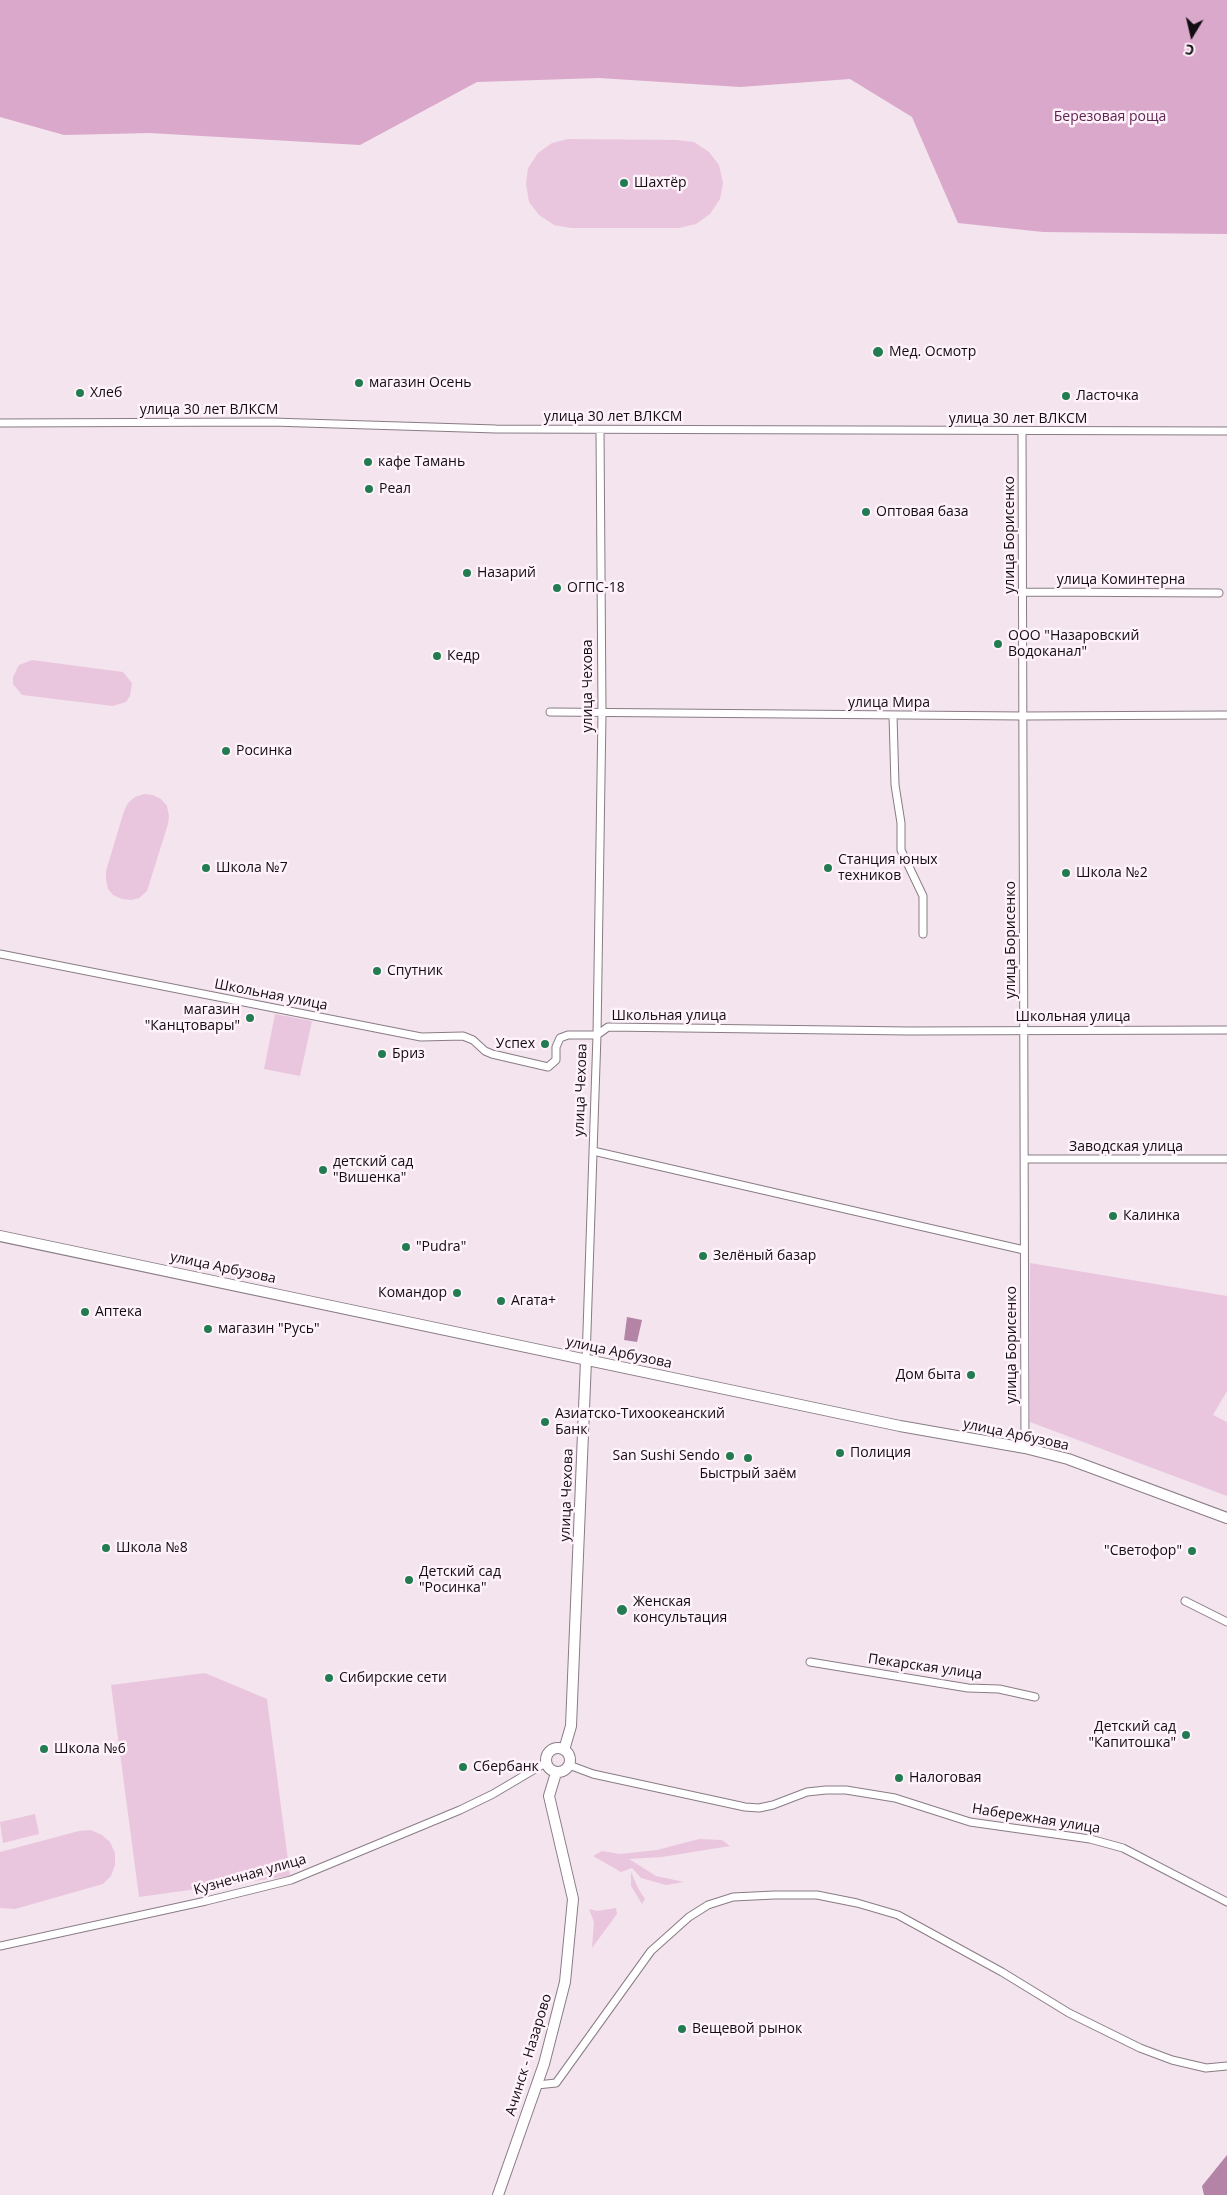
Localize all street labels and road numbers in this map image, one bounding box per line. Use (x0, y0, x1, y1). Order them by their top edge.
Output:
street label: улица 30 лет ВЛКСМ (140, 402, 278, 418)
street label: улица 30 лет ВЛКСМ (544, 409, 682, 425)
street label: улица 30 лет ВЛКСМ (949, 411, 1087, 427)
street label: улица Борисенко (1002, 476, 1018, 594)
street label: улица Коминтерна (1057, 572, 1185, 588)
street label: улица Чехова (580, 639, 596, 733)
street label: улица Мира (848, 695, 930, 711)
street label: улица Борисенко (1003, 881, 1019, 999)
street label: Школьная улица (213, 976, 329, 1014)
street label: Школьная улица (612, 1008, 726, 1024)
street label: Школьная улица (1016, 1009, 1130, 1025)
street label: улица Чехова (571, 1043, 591, 1137)
street label: Заводская улица (1069, 1139, 1183, 1155)
street label: улица Арбузова (168, 1249, 278, 1287)
street label: улица Борисенко (1004, 1286, 1020, 1404)
street label: улица Арбузова (564, 1334, 674, 1372)
street label: улица Арбузова (961, 1416, 1071, 1454)
street label: улица Чехова (557, 1448, 577, 1542)
street label: Пекарская улица (867, 1651, 983, 1683)
street label: Набережная улица (971, 1801, 1101, 1837)
street label: Кузнечная улица (192, 1851, 308, 1899)
street label: Ачинск - Назарово (502, 1992, 556, 2118)

